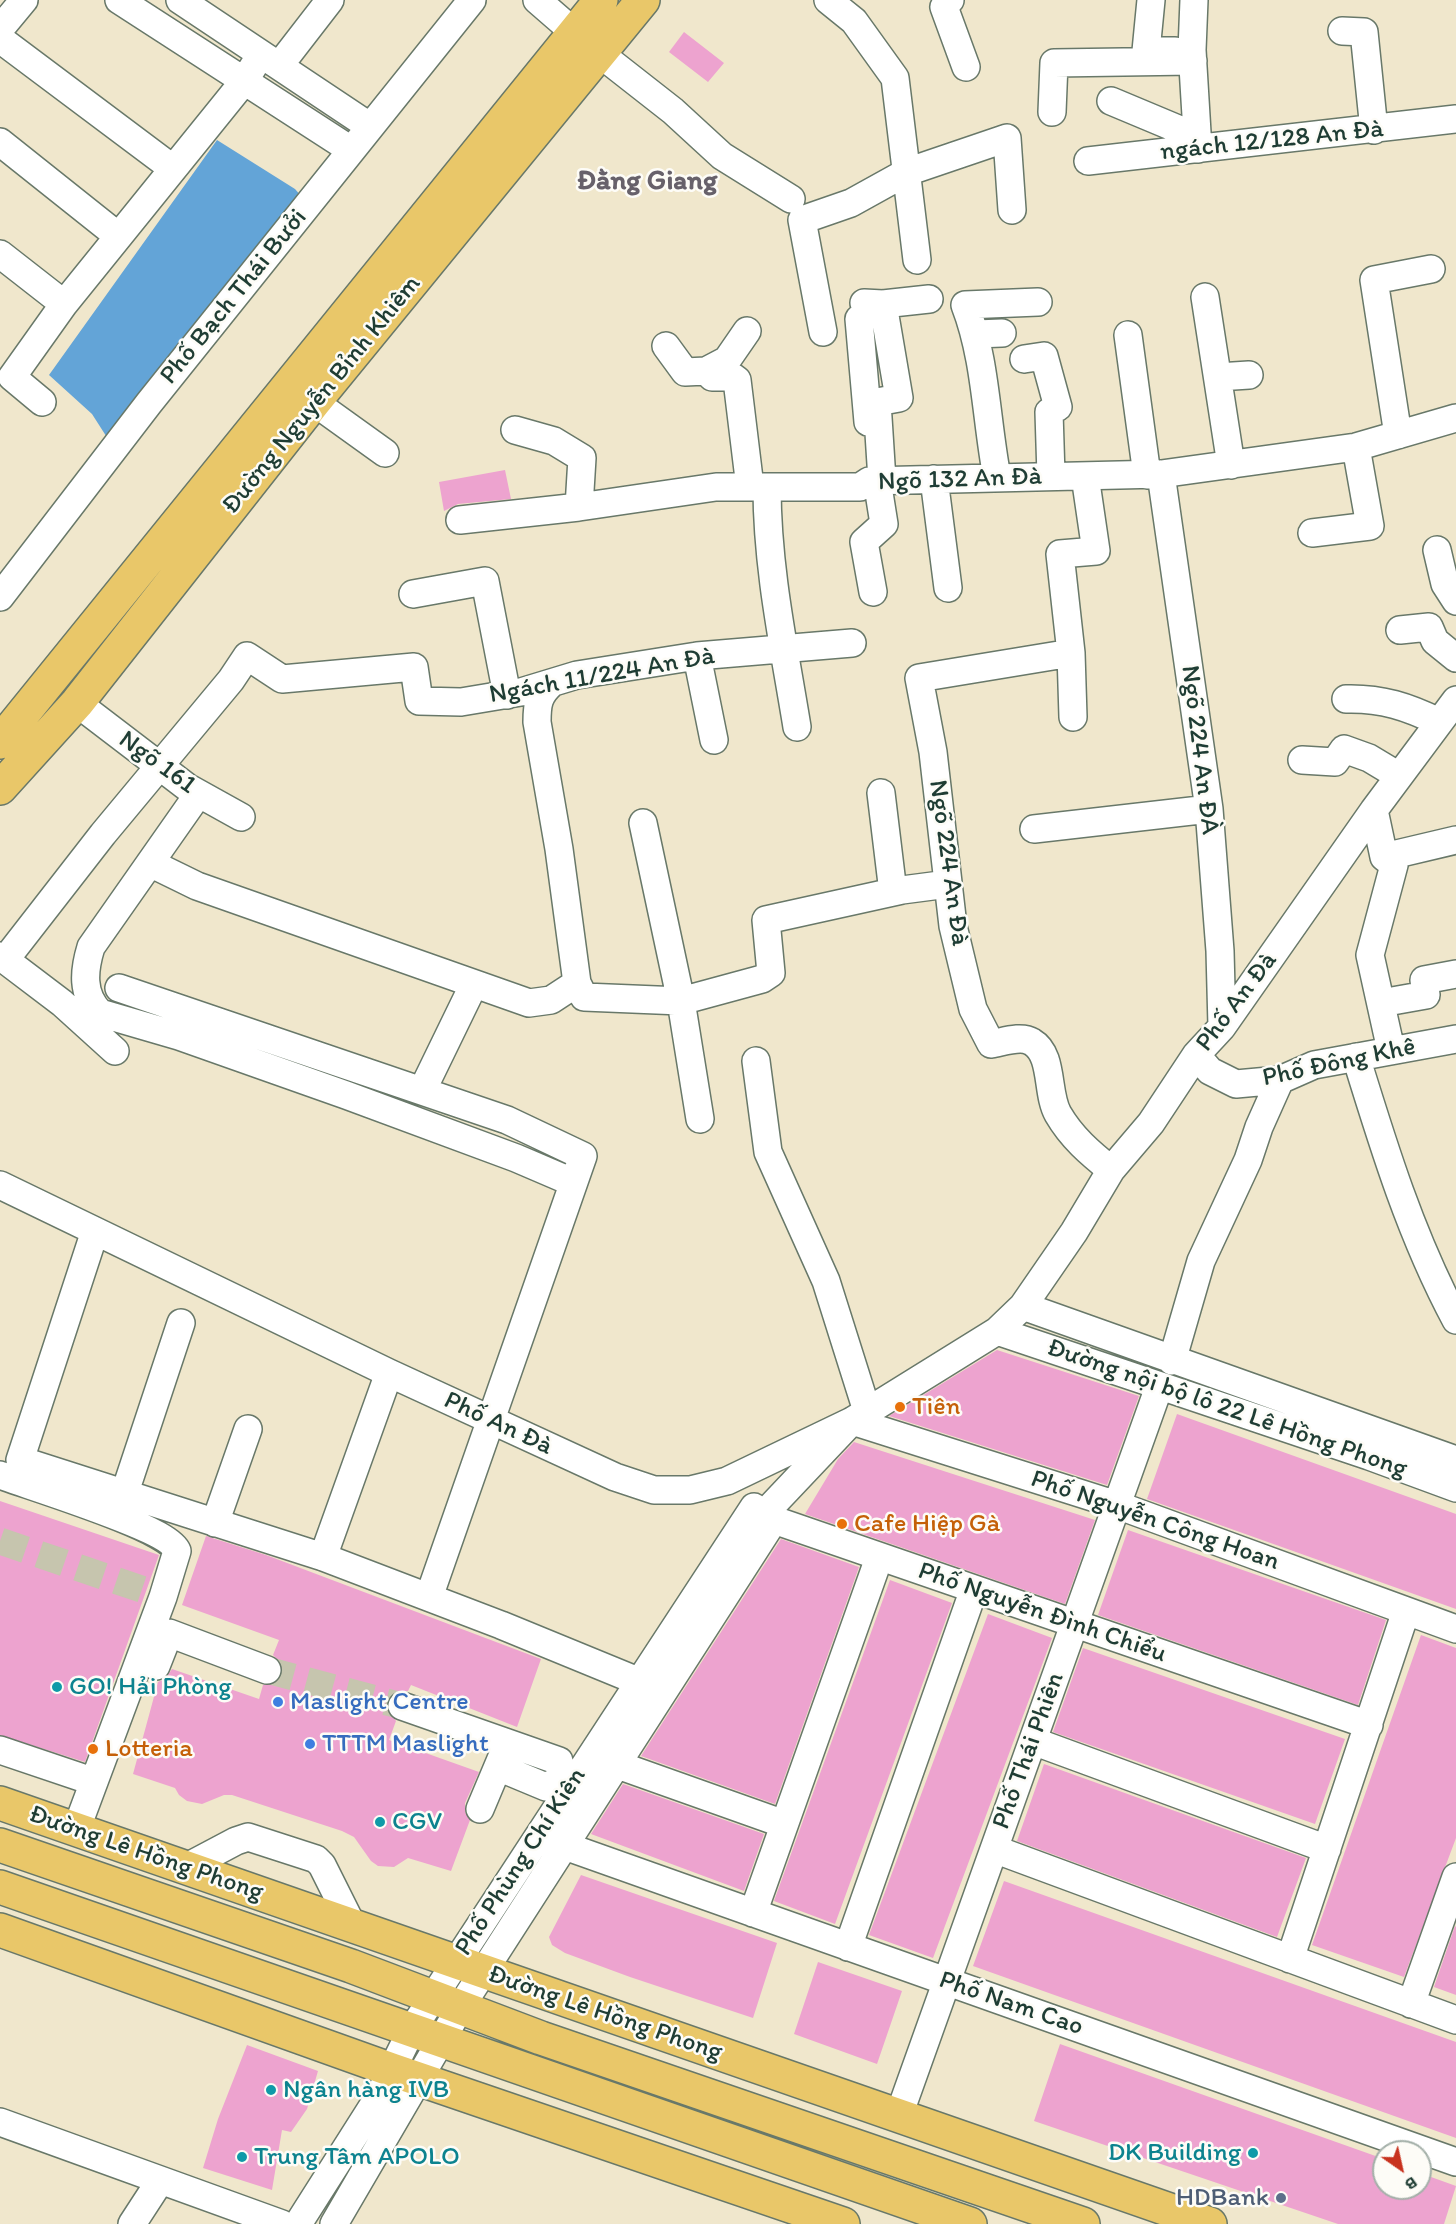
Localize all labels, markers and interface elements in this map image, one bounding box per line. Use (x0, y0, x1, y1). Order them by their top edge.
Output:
street label: ngách 12/128 An Đà (1159, 114, 1385, 168)
district label: Đằng Giang (577, 165, 717, 199)
street label: Phố Bạch Thái Bưởi (154, 203, 314, 391)
street label: Đường Nguyễn Bỉnh Khiêm (216, 269, 428, 521)
street label: Ngõ 132 An Đà (877, 462, 1043, 498)
street label: Ngách 11/224 An Đà (487, 641, 717, 711)
street label: Ngõ 224 An ĐÀ (1173, 664, 1225, 836)
street label: Ngõ 161 (112, 725, 202, 801)
street label: Ngõ 224 An Đà (921, 778, 975, 948)
street label: Phố An Đà (1190, 946, 1284, 1058)
street label: Phố Đông Khê (1260, 1032, 1418, 1094)
street label: Đường nội bộ lô 22 Lê Hồng Phong (1043, 1333, 1411, 1485)
street label: Phố An Đà (439, 1385, 557, 1463)
place label: Tiên (912, 1391, 960, 1423)
marker: Tiên (893, 1400, 907, 1414)
street label: Phố Nguyễn Công Hoan (1027, 1464, 1283, 1578)
place label: Cafe Hiệp Gà (854, 1508, 1000, 1540)
marker: Cafe Hiệp Gà (835, 1517, 849, 1531)
street label: Phố Nguyễn Đình Chiểu (914, 1556, 1170, 1670)
street label: Phố Thái Phiên (986, 1668, 1072, 1834)
place label: GO! Hải Phòng (69, 1671, 232, 1703)
marker: GO! Hải Phòng (50, 1680, 64, 1694)
place label: Maslight Centre (290, 1686, 469, 1718)
marker: Maslight Centre (271, 1695, 285, 1709)
place label: TTTM Maslight (322, 1728, 489, 1760)
place label: Lotteria (105, 1733, 193, 1765)
marker: TTTM Maslight (303, 1737, 317, 1751)
marker: Lotteria (86, 1742, 100, 1756)
street label: Phố Phùng Chí Kiên (449, 1762, 593, 1962)
street label: Đường Lê Hồng Phong (25, 1799, 267, 1909)
place label: CGV (392, 1806, 442, 1838)
marker: CGV (373, 1815, 387, 1829)
street label: Đường Lê Hồng Phong (484, 1959, 726, 2069)
street label: Phố Nam Cao (935, 1965, 1087, 2043)
place label: Ngân hàng IVB (283, 2074, 449, 2106)
marker: Ngân hàng IVB (264, 2083, 278, 2097)
place label: DK Building (1108, 2137, 1241, 2169)
north arrow (1372, 2140, 1432, 2200)
place label: Trung Tâm APOLO (254, 2141, 460, 2173)
marker: DK Building (1246, 2146, 1260, 2160)
marker: Trung Tâm APOLO (235, 2150, 249, 2164)
text: B (1402, 2173, 1421, 2194)
place label: HDBank (1176, 2182, 1269, 2214)
marker: HDBank (1274, 2191, 1288, 2205)

